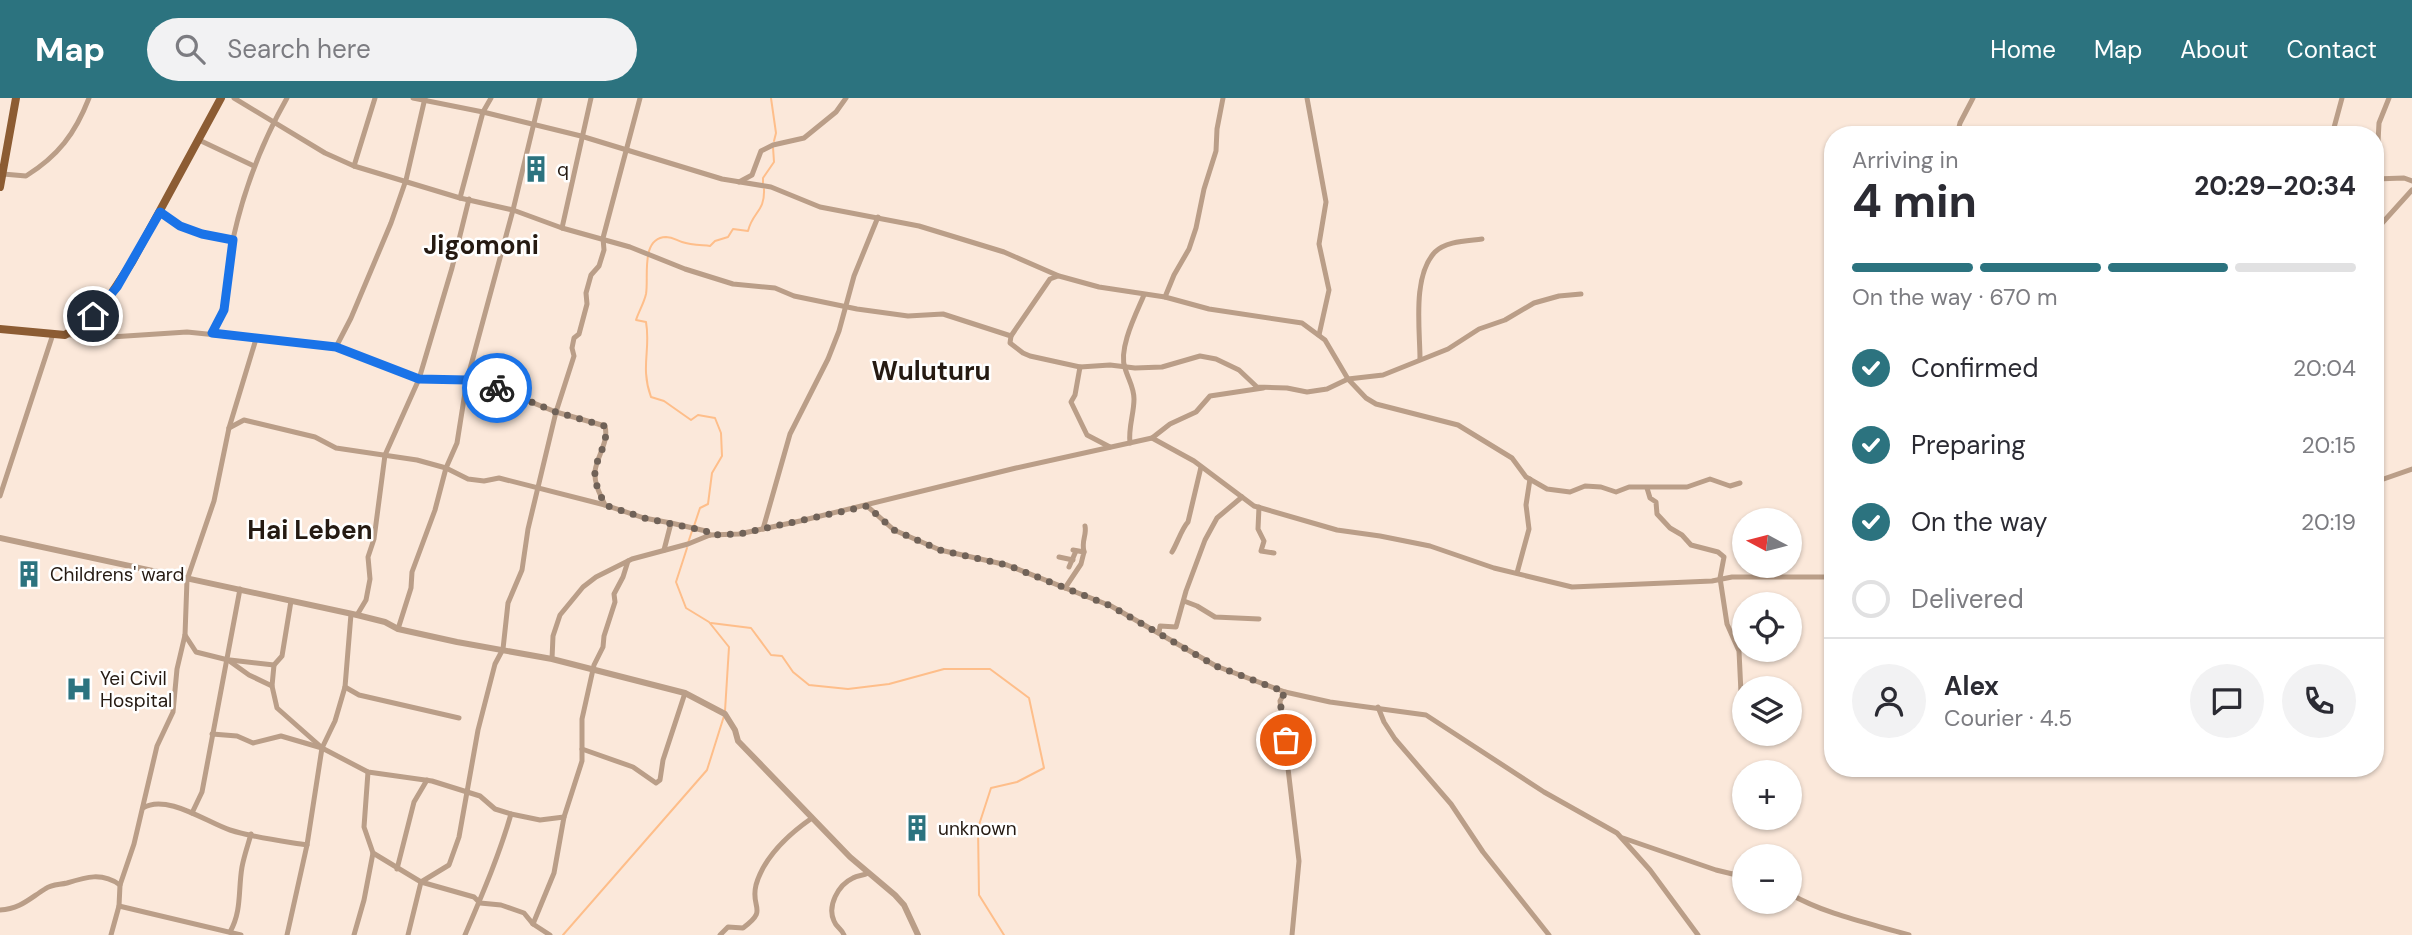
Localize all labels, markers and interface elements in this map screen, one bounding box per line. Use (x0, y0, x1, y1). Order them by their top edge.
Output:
search box (147, 18, 637, 81)
text: Map (35, 28, 105, 71)
icon: search (171, 30, 209, 68)
text: Search here (227, 32, 371, 66)
text: Home (1990, 34, 2056, 65)
text: Map (2094, 34, 2142, 65)
text: About (2180, 34, 2249, 65)
text: Contact (2287, 34, 2377, 65)
text: Arriving in (1852, 145, 1958, 175)
building icon: q (521, 154, 551, 184)
place label: q (557, 157, 569, 182)
text: 20:29–20:34 (2194, 169, 2356, 203)
text: 4 min (1852, 171, 1977, 231)
district label: Jigomoni (423, 228, 539, 262)
text: On the way · 670 m (1852, 282, 2058, 312)
pin (63, 286, 123, 346)
icon: home (74, 297, 112, 335)
icon: check (1852, 349, 1890, 387)
text: Confirmed (1911, 351, 2038, 385)
courier (462, 353, 532, 423)
text: 20:04 (2293, 353, 2356, 383)
district label: Wuluturu (871, 354, 991, 388)
icon: bike (478, 369, 516, 407)
icon: check (1852, 426, 1890, 464)
text: Preparing (1911, 428, 2026, 462)
text: 20:15 (2301, 430, 2356, 460)
icon: check (1852, 503, 1890, 541)
text: On the way (1911, 505, 2047, 539)
text: 20:19 (2301, 507, 2356, 537)
north arrow (1732, 508, 1802, 578)
map controls (1732, 508, 1802, 914)
district label: Hai Leben (247, 513, 373, 547)
building icon: Childrens' ward (14, 559, 44, 589)
place label: Childrens' ward (50, 562, 184, 587)
text: Delivered (1911, 582, 2024, 616)
button: locate (1732, 592, 1802, 662)
button: person (1852, 664, 1926, 738)
button: chat (2190, 664, 2264, 738)
button: phone (2282, 664, 2356, 738)
place label: Yei Civil Hospital (100, 666, 172, 713)
text: Alex (1944, 669, 1999, 703)
hospital icon: Yei Civil Hospital (64, 674, 94, 704)
button: layers (1732, 676, 1802, 746)
text: Courier · 4.5 (1944, 703, 2072, 733)
pin (1256, 710, 1316, 770)
icon: bag (1267, 721, 1305, 759)
button: + (1732, 760, 1802, 830)
building icon: unknown (902, 813, 932, 843)
place label: unknown (938, 816, 1017, 841)
button: − (1732, 844, 1802, 914)

